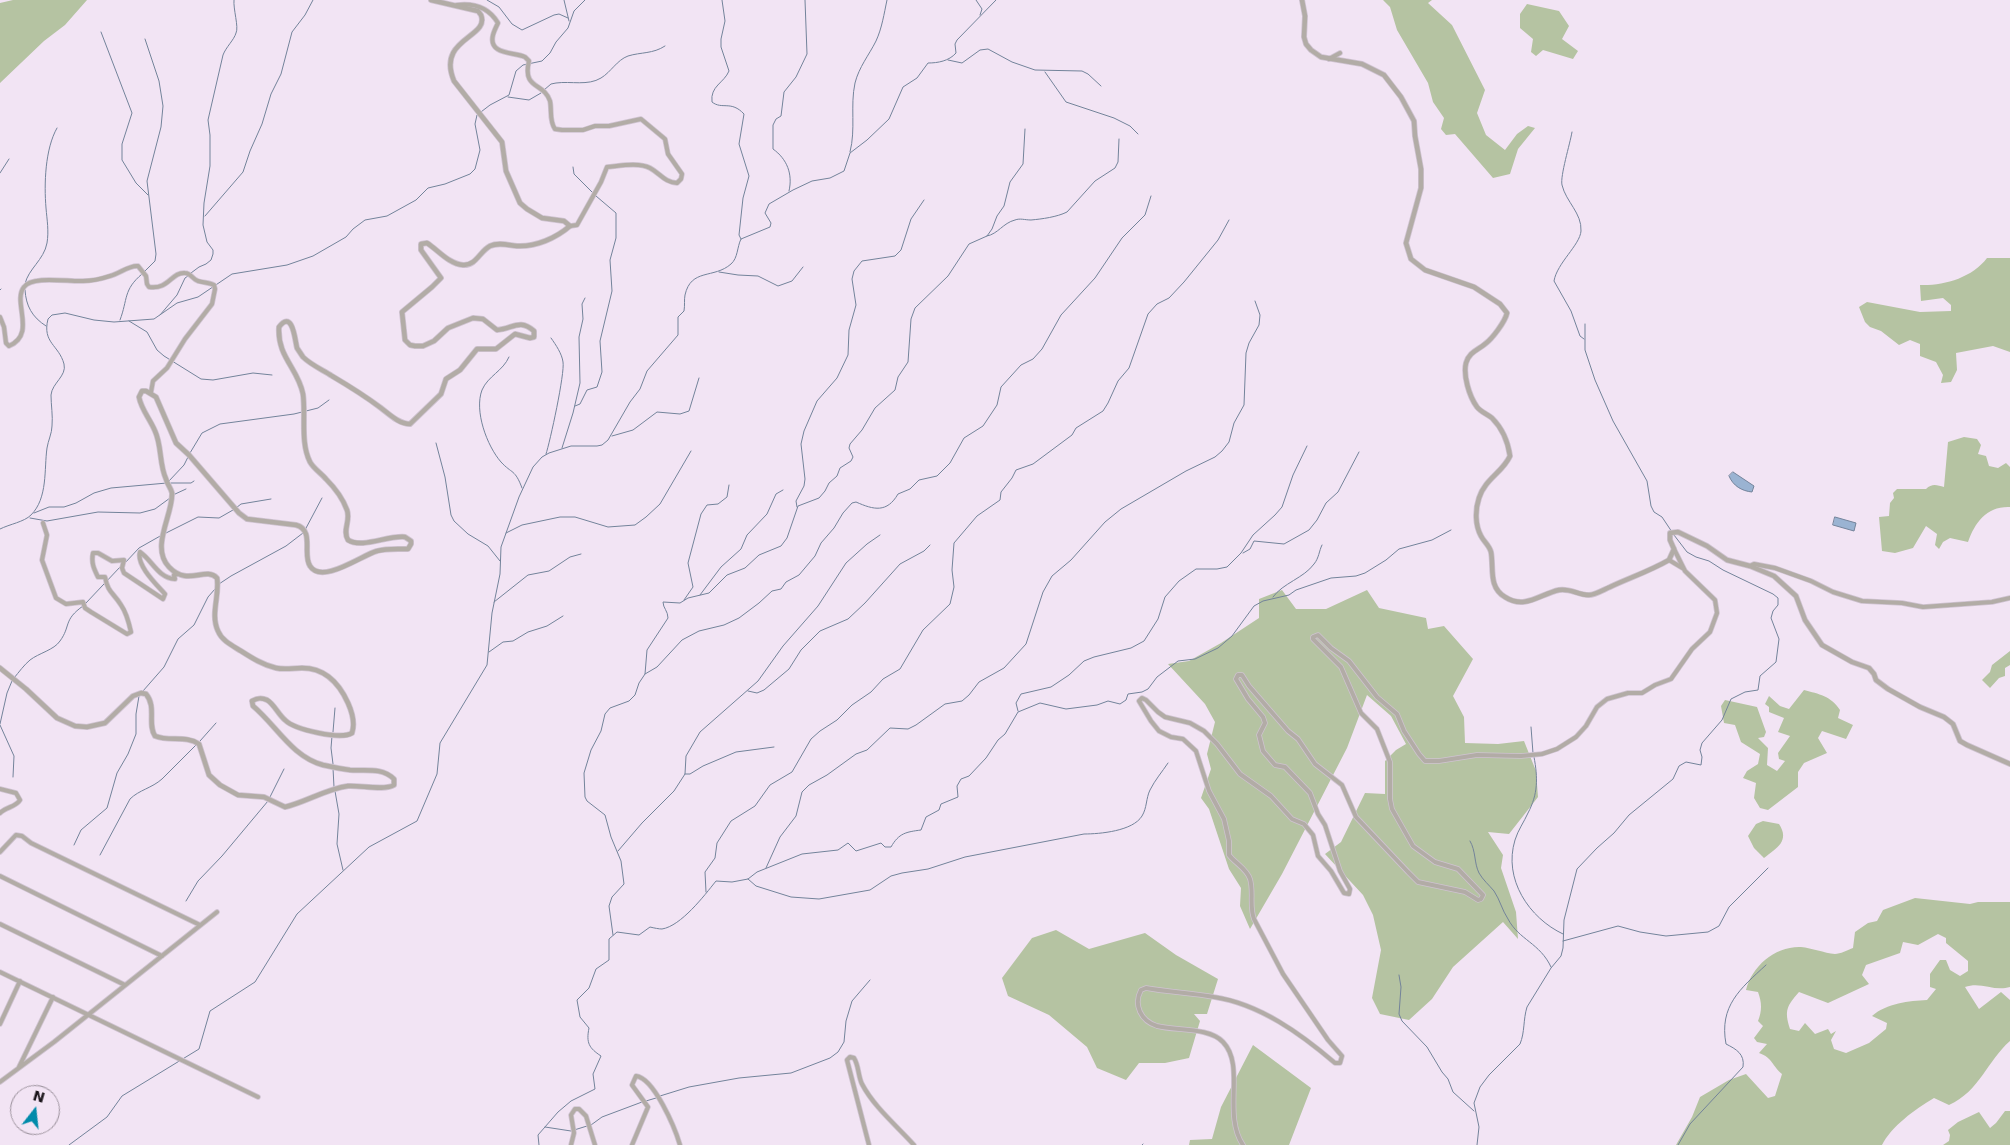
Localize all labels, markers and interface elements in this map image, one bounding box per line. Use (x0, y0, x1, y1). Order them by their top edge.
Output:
north arrow (10, 1085, 60, 1135)
text: N (31, 1087, 47, 1106)

